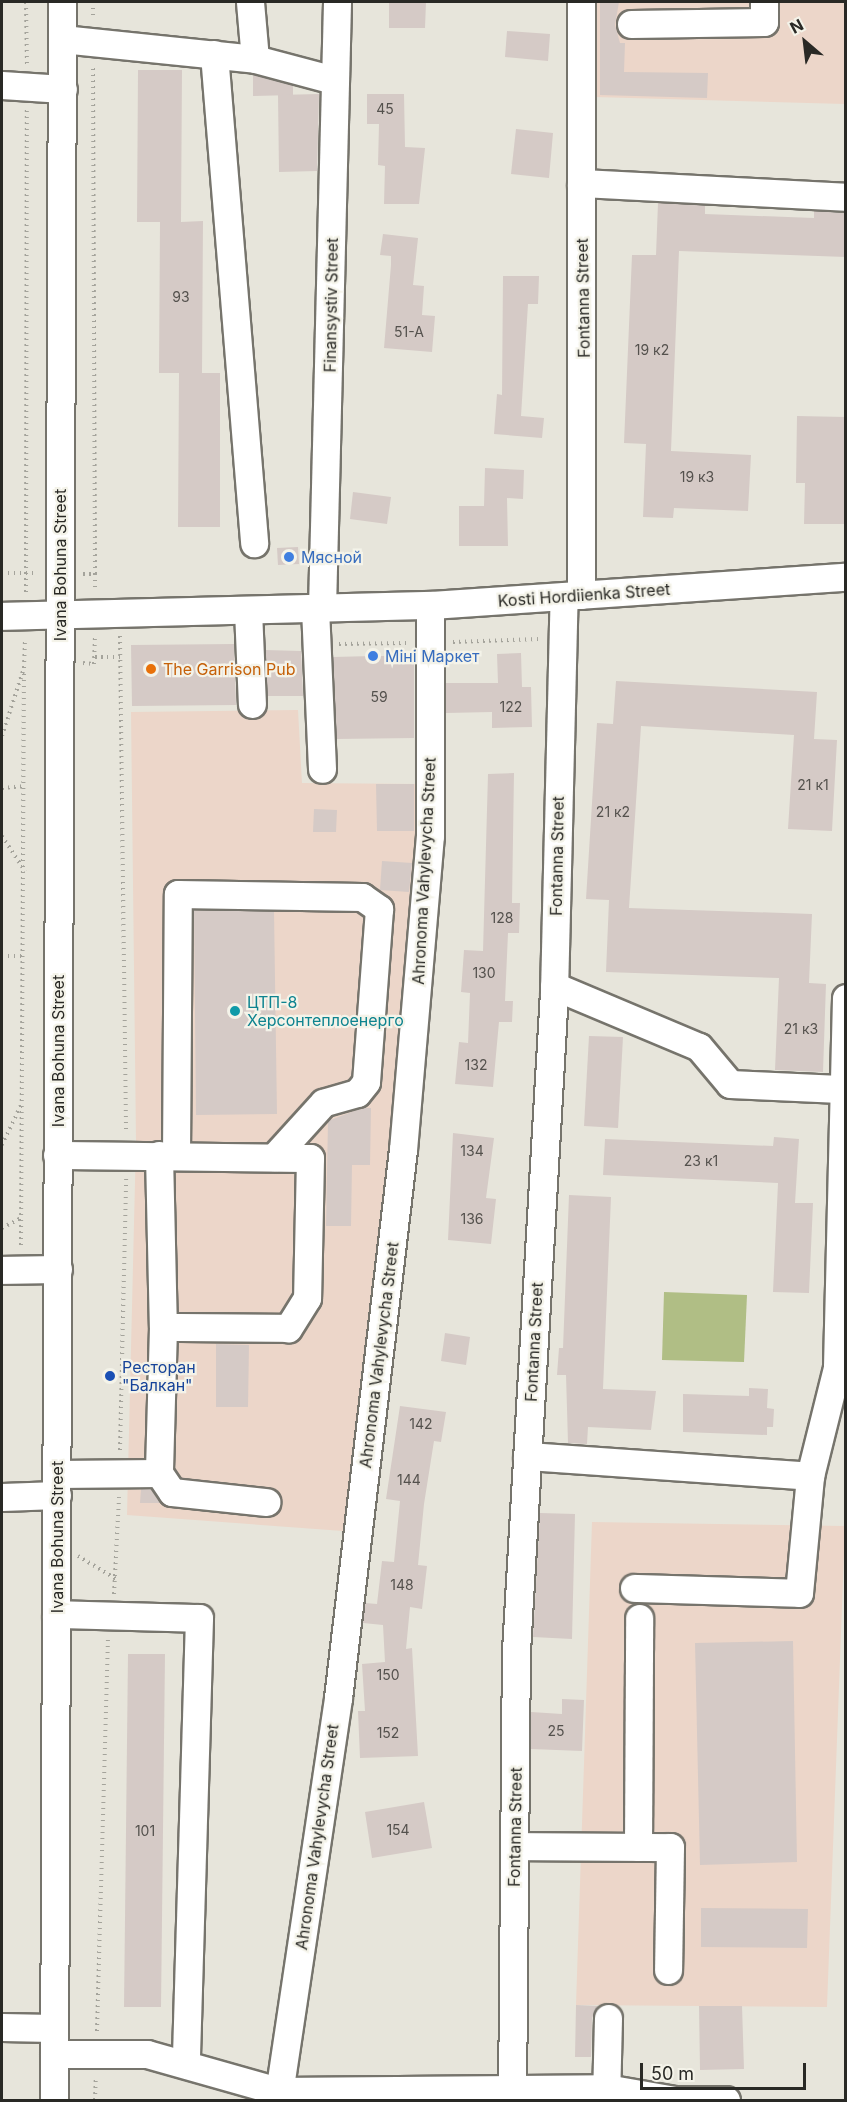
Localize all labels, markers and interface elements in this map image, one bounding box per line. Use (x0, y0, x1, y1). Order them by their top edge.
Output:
north arrow (775, 12, 835, 72)
text: N (786, 14, 807, 38)
house number: 45 (376, 101, 394, 117)
street label: Finansystiv Street (320, 237, 342, 373)
street label: Fontanna Street (572, 238, 594, 358)
house number: 93 (172, 289, 190, 305)
house number: 51-А (394, 324, 424, 340)
house number: 19 к2 (635, 342, 669, 358)
house number: 19 к3 (680, 469, 714, 485)
street label: Ivana Bohuna Street (50, 489, 70, 641)
place label: Мясной (301, 547, 362, 567)
marker: Мясной (282, 550, 296, 564)
street label: Kosti Hordiienka Street (497, 579, 671, 611)
place label: Міні Маркет (385, 646, 479, 666)
marker: Міні Маркет (366, 649, 380, 663)
place label: The Garrison Pub (163, 659, 295, 679)
marker: The Garrison Pub (144, 662, 158, 676)
house number: 59 (370, 689, 388, 705)
house number: 122 (500, 699, 522, 715)
street label: Ahronoma Vahylevycha Street (408, 757, 440, 985)
house number: 21 к1 (797, 777, 829, 793)
street label: Fontanna Street (546, 796, 568, 916)
house number: 21 к2 (596, 804, 630, 820)
house number: 128 (491, 910, 513, 926)
house number: 130 (472, 965, 496, 981)
street label: Ivana Bohuna Street (48, 975, 68, 1127)
place label: ЦТП-8 Херсонтеплоенерго (247, 992, 404, 1030)
marker: ЦТП-8 Херсонтеплоенерго (228, 1004, 242, 1018)
house number: 21 к3 (784, 1021, 818, 1037)
house number: 132 (465, 1057, 487, 1073)
house number: 134 (460, 1143, 484, 1159)
house number: 23 к1 (684, 1153, 718, 1169)
house number: 136 (460, 1211, 484, 1227)
street label: Ahronoma Vahylevycha Street (356, 1241, 402, 1469)
street label: Fontanna Street (521, 1282, 547, 1402)
place label: Ресторан "Балкан" (122, 1357, 196, 1395)
marker: Ресторан "Балкан" (103, 1369, 117, 1383)
house number: 142 (409, 1416, 433, 1432)
street label: Ivana Bohuna Street (47, 1461, 67, 1613)
house number: 144 (397, 1472, 421, 1488)
house number: 148 (390, 1577, 414, 1593)
house number: 150 (376, 1667, 400, 1683)
street label: Ahronoma Vahylevycha Street (292, 1723, 342, 1951)
house number: 25 (547, 1723, 565, 1739)
house number: 152 (377, 1725, 399, 1741)
street label: Fontanna Street (504, 1767, 526, 1887)
house number: 154 (386, 1822, 410, 1838)
house number: 101 (135, 1823, 155, 1839)
scale bar (643, 2051, 810, 2089)
text: 50 m (651, 2063, 694, 2084)

